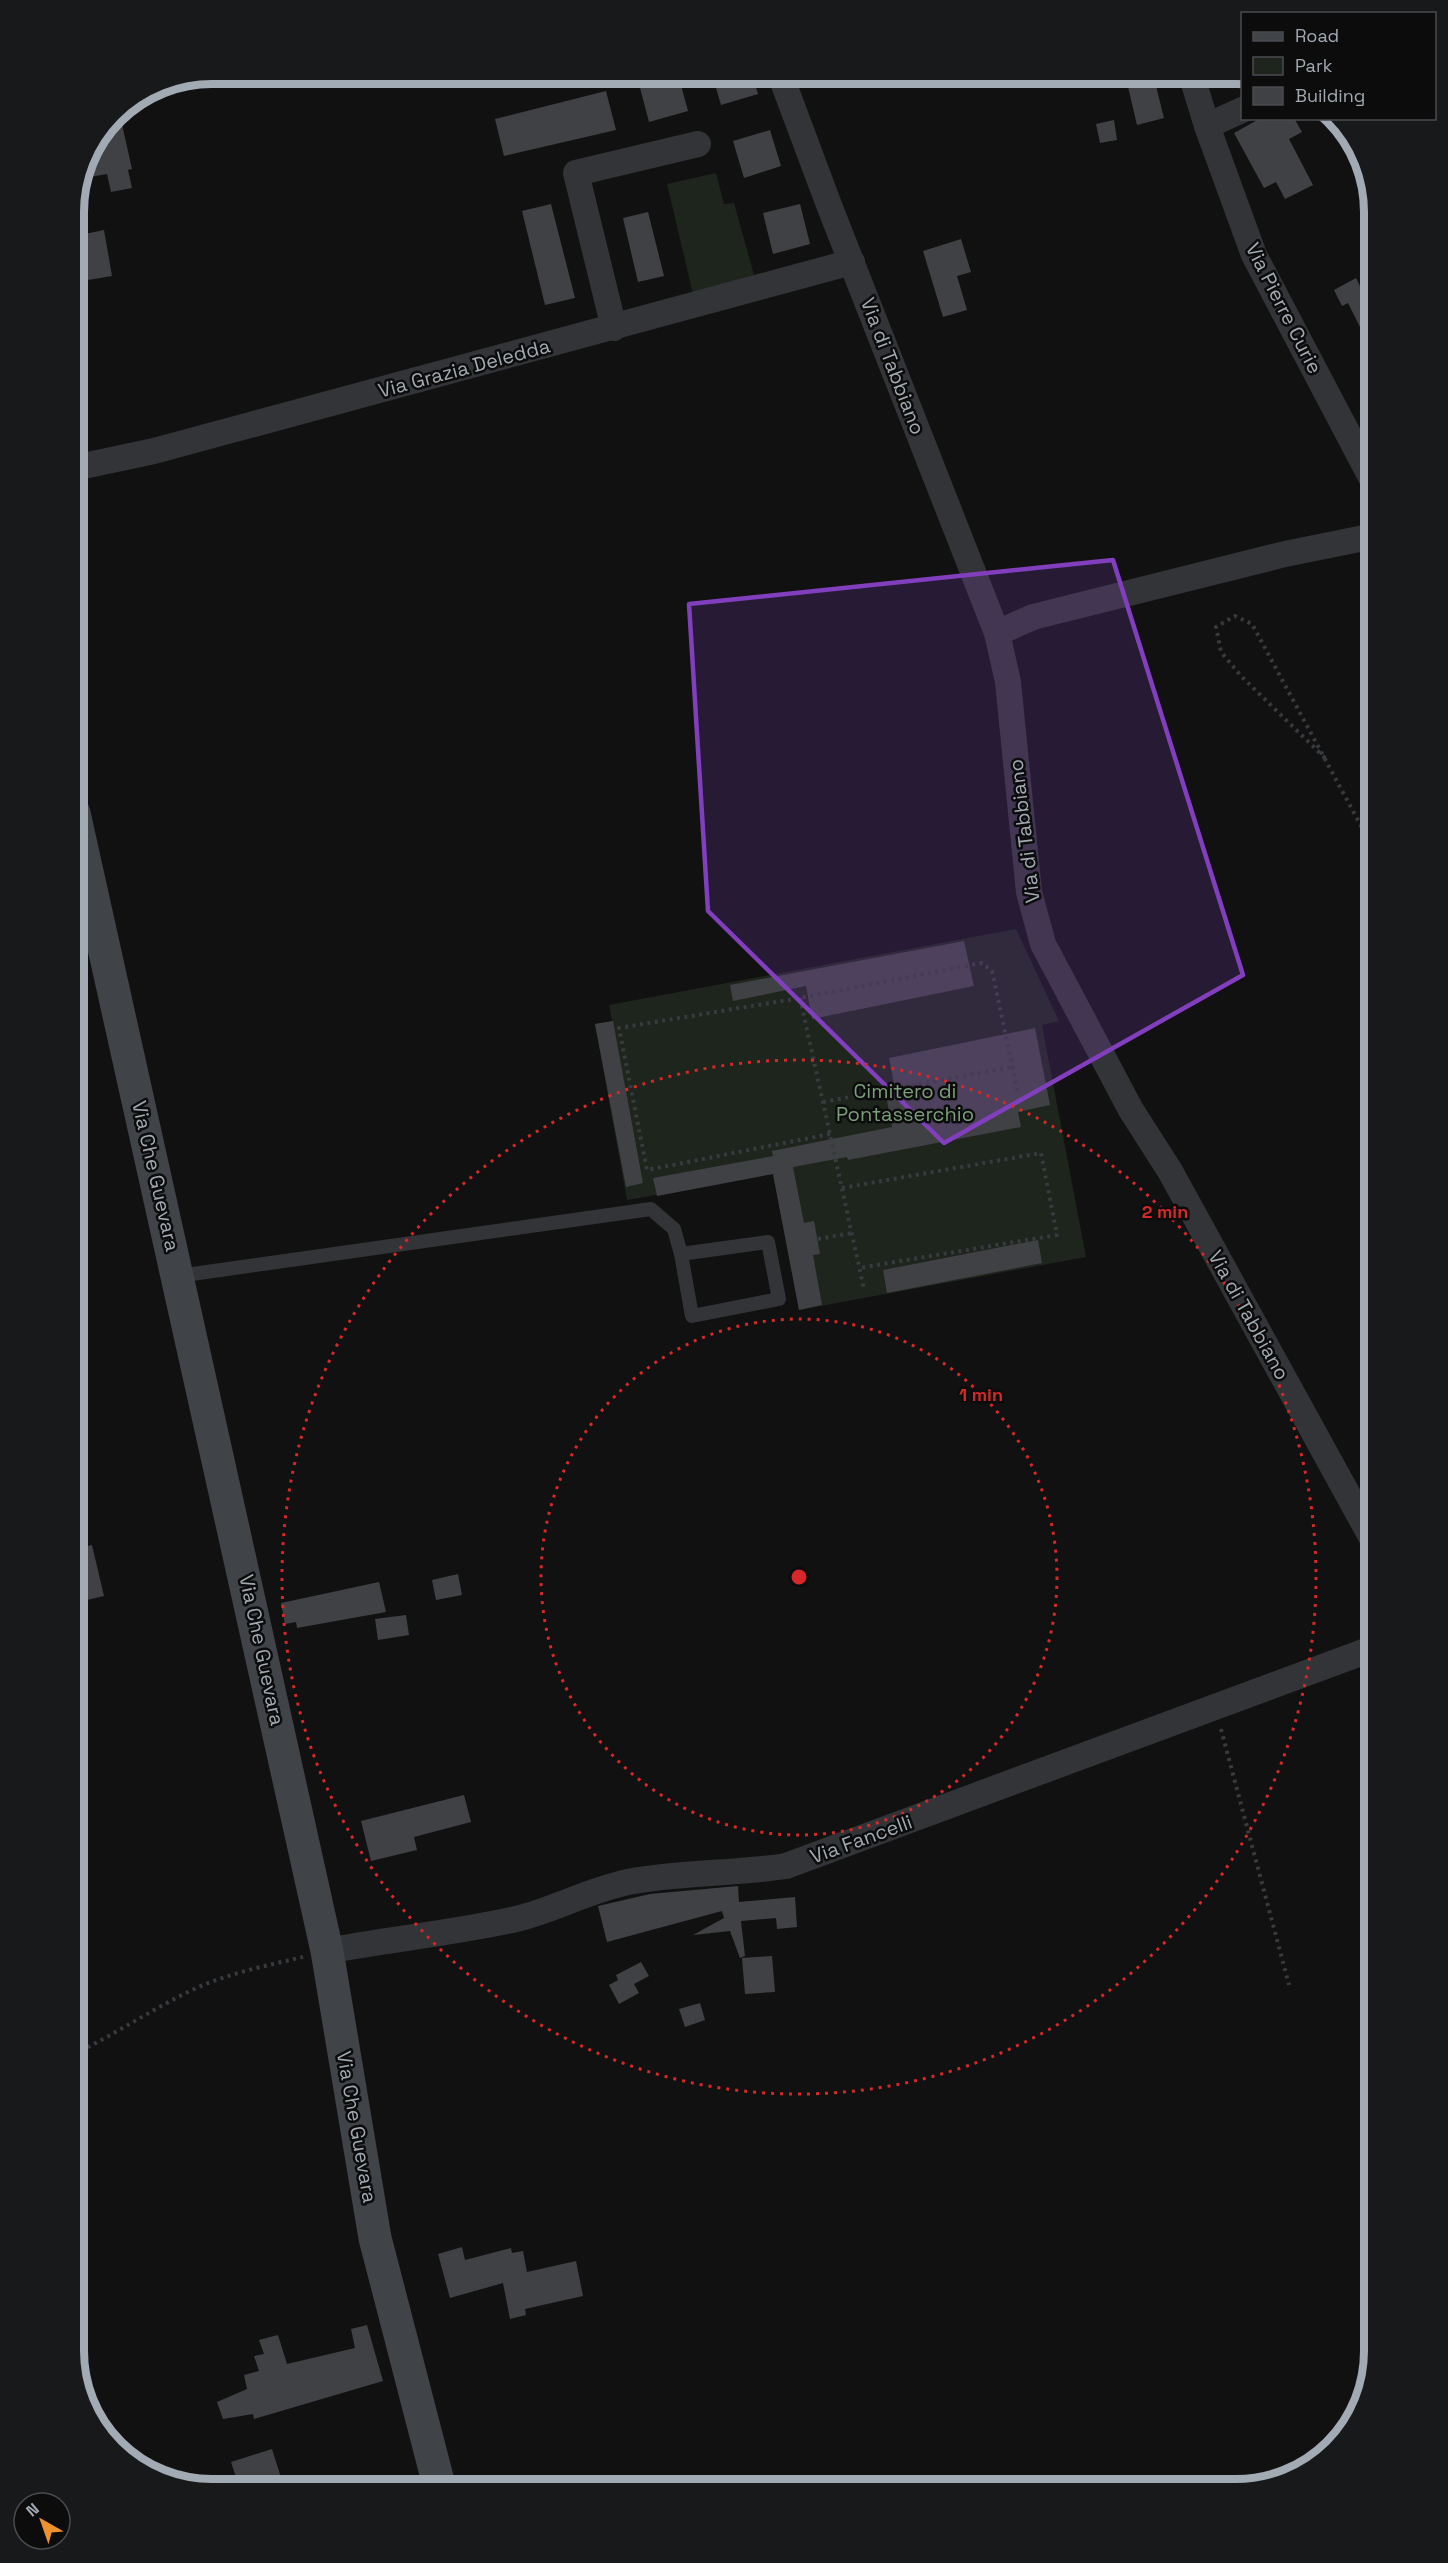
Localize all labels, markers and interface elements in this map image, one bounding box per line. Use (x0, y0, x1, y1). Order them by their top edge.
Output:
legend (1241, 12, 1436, 120)
text: Road (1295, 24, 1339, 47)
text: Park (1295, 54, 1333, 77)
text: Building (1295, 84, 1365, 107)
street label: Via Pierre Curie (1240, 238, 1328, 378)
street label: Via di Tabbiano (855, 294, 931, 438)
street label: Via Grazia Deledda (375, 333, 553, 403)
street label: Via di Tabbiano (1002, 758, 1046, 904)
park label: Cimitero di Pontasserchio (836, 1078, 974, 1127)
street label: Via Che Guevara (126, 1098, 186, 1254)
text: 2 min (1142, 1200, 1188, 1223)
street label: Via di Tabbiano (1203, 1245, 1295, 1385)
text: 1 min (959, 1383, 1003, 1406)
centre of rings (789, 1567, 809, 1587)
street label: Via Che Guevara (233, 1572, 291, 1728)
street label: Via Fancelli (806, 1809, 916, 1869)
street label: Via Che Guevara (331, 2049, 383, 2205)
north arrow (12, 2491, 72, 2551)
text: N (22, 2498, 44, 2521)

